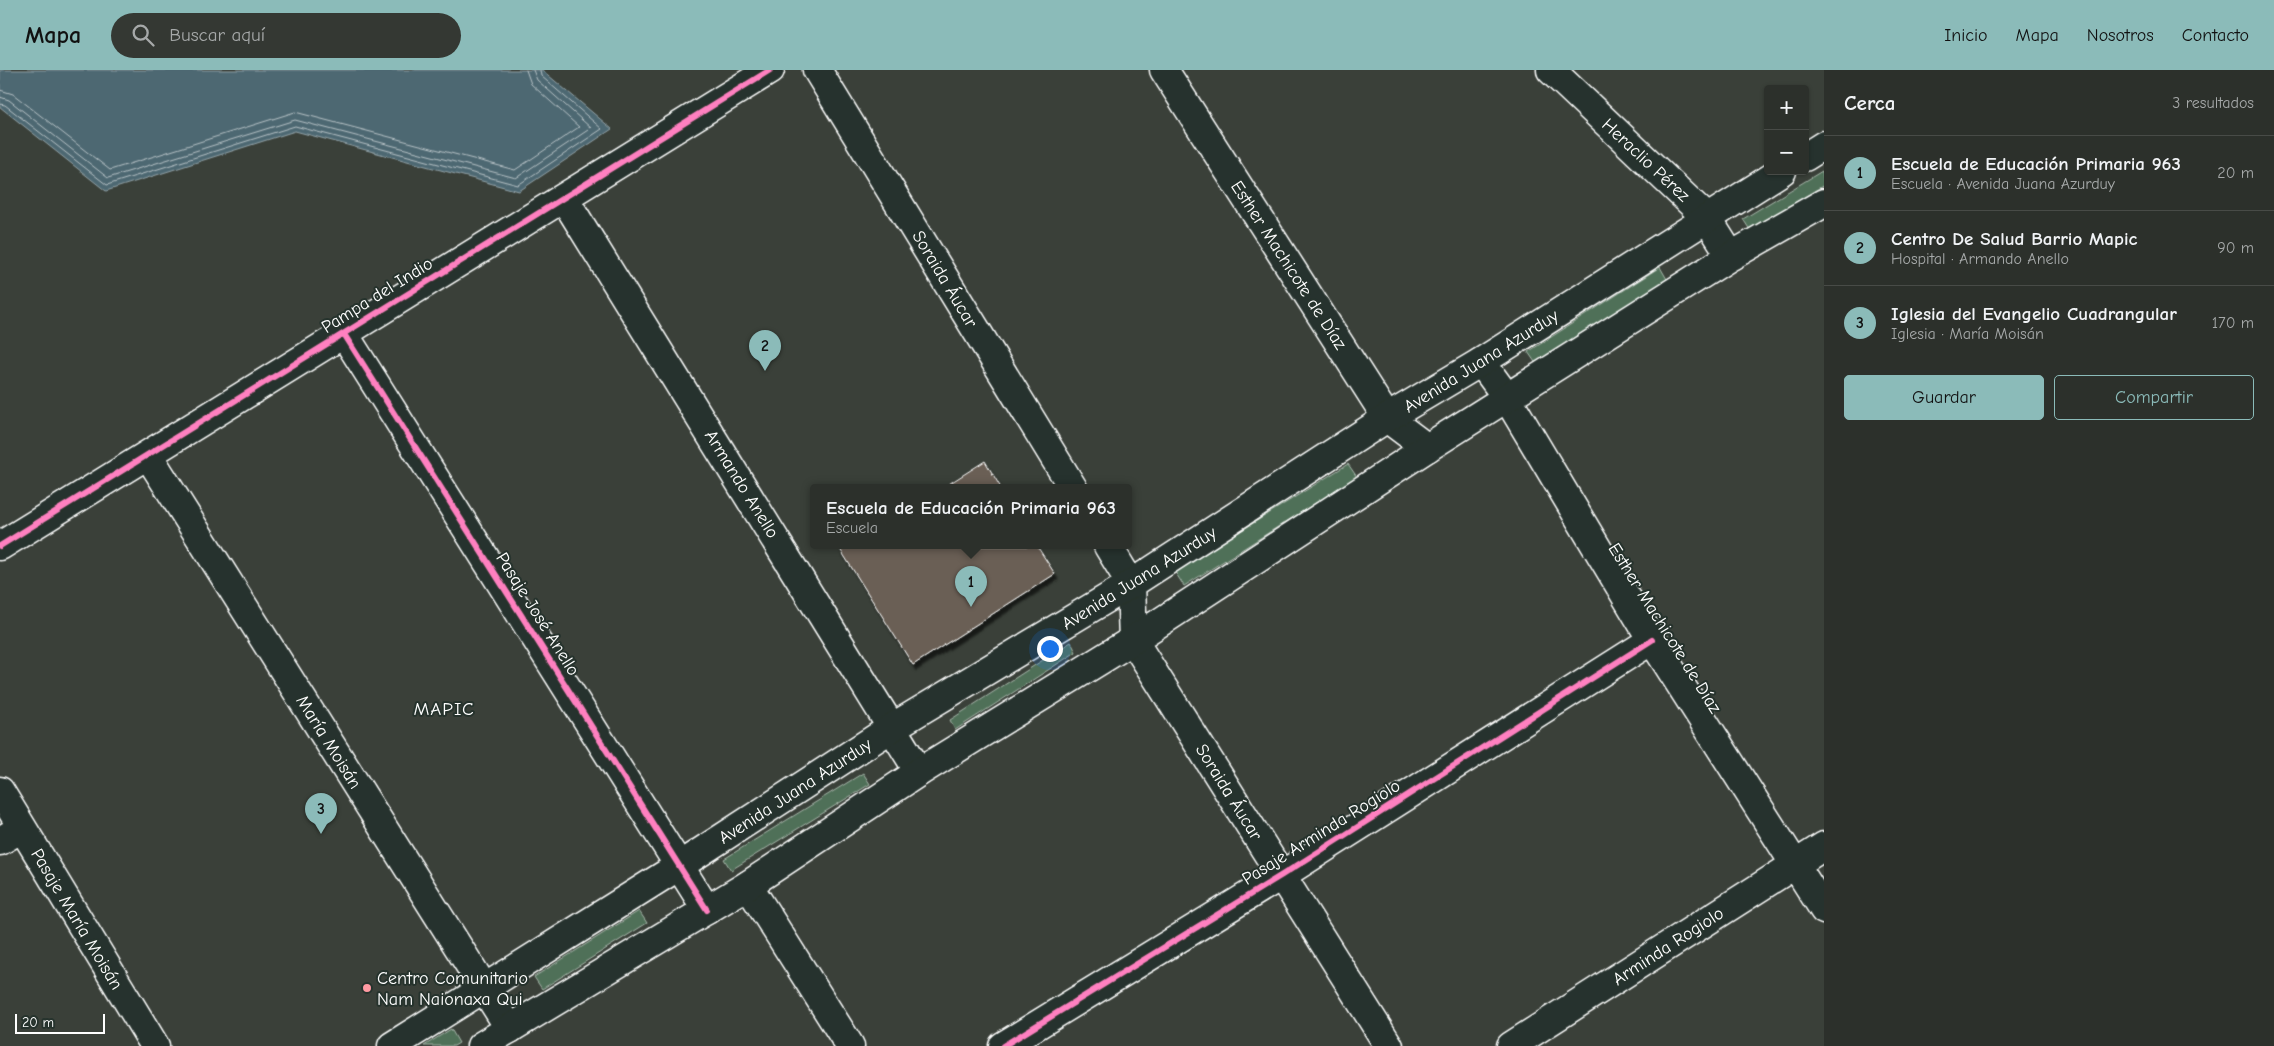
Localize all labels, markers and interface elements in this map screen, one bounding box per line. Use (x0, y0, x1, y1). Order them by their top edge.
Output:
search box (111, 13, 461, 58)
text: Mapa (25, 21, 81, 49)
icon: search (129, 21, 157, 49)
text: Buscar aquí (169, 24, 265, 46)
text: Inicio (1944, 25, 1988, 46)
text: Mapa (2016, 25, 2059, 46)
text: Nosotros (2087, 25, 2154, 46)
text: Contacto (2182, 25, 2249, 46)
map controls (1764, 85, 1809, 175)
button: + (1764, 85, 1809, 130)
text: Cerca (1844, 91, 1895, 115)
text: 3 resultados (2172, 94, 2254, 112)
street label: Heraclio Pérez (1597, 114, 1694, 206)
button: − (1764, 130, 1809, 175)
text: Escuela de Educación Primaria 963 (1891, 153, 2181, 175)
text: 1 (1857, 164, 1863, 182)
text: 20 m (2217, 164, 2254, 182)
text: Escuela · Avenida Juana Azurduy (1891, 175, 2115, 193)
street label: Esther Machicote de Díaz (1226, 177, 1351, 354)
street label: Soraida Áucar (907, 227, 983, 332)
text: Centro De Salud Barrio Mapic (1891, 228, 2137, 250)
text: 2 (1856, 239, 1864, 257)
text: 90 m (2217, 239, 2254, 257)
text: Hospital · Armando Anello (1891, 250, 2069, 268)
street label: Pampa del Indio (318, 253, 437, 338)
text: Iglesia del Evangelio Cuadrangular (1891, 303, 2177, 325)
street label: Avenida Juana Azurduy (1400, 305, 1563, 418)
text: 3 (1856, 314, 1864, 332)
text: 170 m (2212, 314, 2254, 332)
text: Iglesia · María Moisán (1891, 325, 2044, 343)
pin: 2 (749, 330, 781, 371)
button: Guardar (1844, 375, 2044, 420)
button: Compartir (2054, 375, 2254, 420)
street label: Armando Anello (700, 426, 783, 542)
popup (810, 484, 1132, 549)
text: Escuela de Educación Primaria 963 (826, 497, 1116, 519)
text: Escuela (826, 519, 878, 537)
street label: Avenida Juana Azurduy (1058, 522, 1221, 635)
street label: Esther Machicote de Díaz (1604, 539, 1726, 717)
street label: Pasaje José Anello (491, 549, 584, 680)
pin: 1 (955, 566, 987, 607)
your location (1037, 636, 1063, 662)
street label: María Moisán (292, 692, 366, 793)
district label: MAPIC (413, 698, 475, 720)
street label: Avenida Juana Azurduy (715, 734, 877, 849)
street label: Soraida Áucar (1191, 740, 1268, 845)
street label: Pasaje Arminda Rogiolo (1238, 775, 1404, 890)
pin: 3 (305, 793, 337, 834)
street label: Pasaje María Moisán (26, 845, 127, 994)
street label: Arminda Rogiolo (1609, 903, 1728, 990)
place label: Centro Comunitario Nam Naionaxa Qui (377, 968, 528, 1010)
marker: Centro Comunitario Nam Naionaxa Qui (361, 982, 373, 994)
scale bar (15, 1011, 105, 1034)
text: 20 m (22, 1014, 54, 1031)

